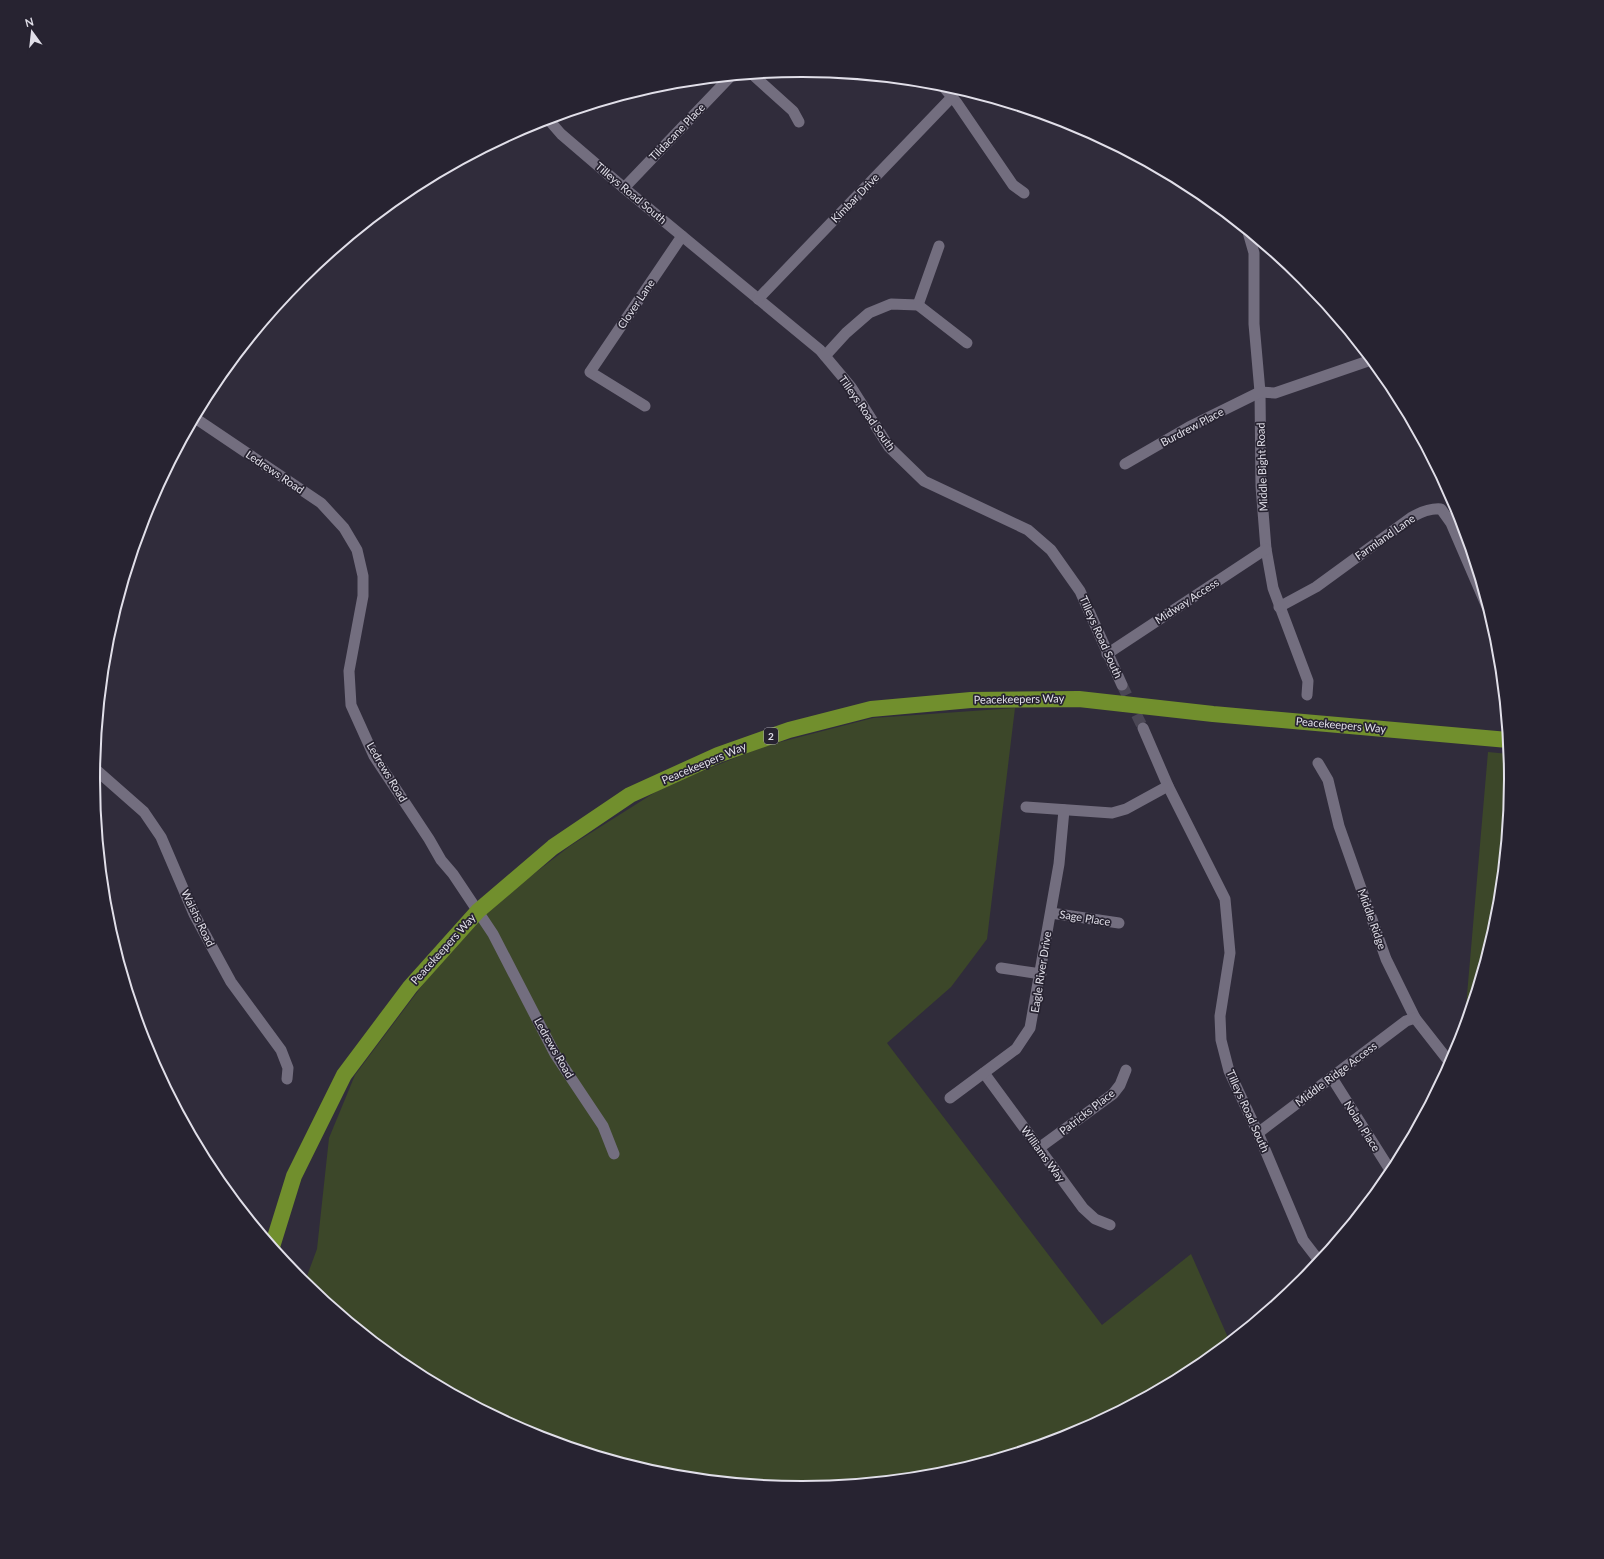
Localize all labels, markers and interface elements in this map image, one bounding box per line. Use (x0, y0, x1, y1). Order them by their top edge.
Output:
north arrow (12, 12, 52, 52)
text: N (24, 14, 35, 29)
street label: Tildacane Place (646, 100, 707, 163)
street label: Tilleys Road South (593, 159, 669, 226)
street label: Kimbar Drive (828, 170, 881, 225)
street label: Clover Lane (614, 276, 657, 331)
street label: Tilleys Road South (837, 373, 898, 453)
street label: Burdrew Place (1158, 404, 1226, 449)
street label: Middle Bight Road (1253, 422, 1270, 512)
street label: Ledrews Road (244, 447, 307, 496)
street label: Farmland Lane (1352, 511, 1417, 562)
street label: Midway Access (1152, 575, 1221, 626)
street label: Tilleys Road South (1077, 594, 1125, 680)
street label: Peacekeepers Way (974, 691, 1065, 706)
street label: Peacekeepers Way (1295, 714, 1387, 735)
road number: 2 (764, 728, 778, 744)
street label: Peacekeepers Way (660, 739, 748, 786)
street label: Ledrews Road (365, 740, 410, 804)
street label: Walshs Road (179, 887, 218, 948)
street label: Middle Ridge (1356, 887, 1389, 951)
street label: Sage Place (1059, 907, 1112, 928)
street label: Peacekeepers Way (407, 910, 478, 987)
street label: Eagle River Drive (1028, 930, 1053, 1014)
street label: Ledrews Road (532, 1015, 577, 1080)
street label: Middle Ridge Access (1292, 1039, 1379, 1109)
street label: Tilleys Road South (1224, 1068, 1272, 1154)
street label: Patricks Place (1057, 1086, 1117, 1137)
street label: Nolan Place (1342, 1098, 1383, 1154)
street label: Williams Way (1019, 1123, 1068, 1184)

